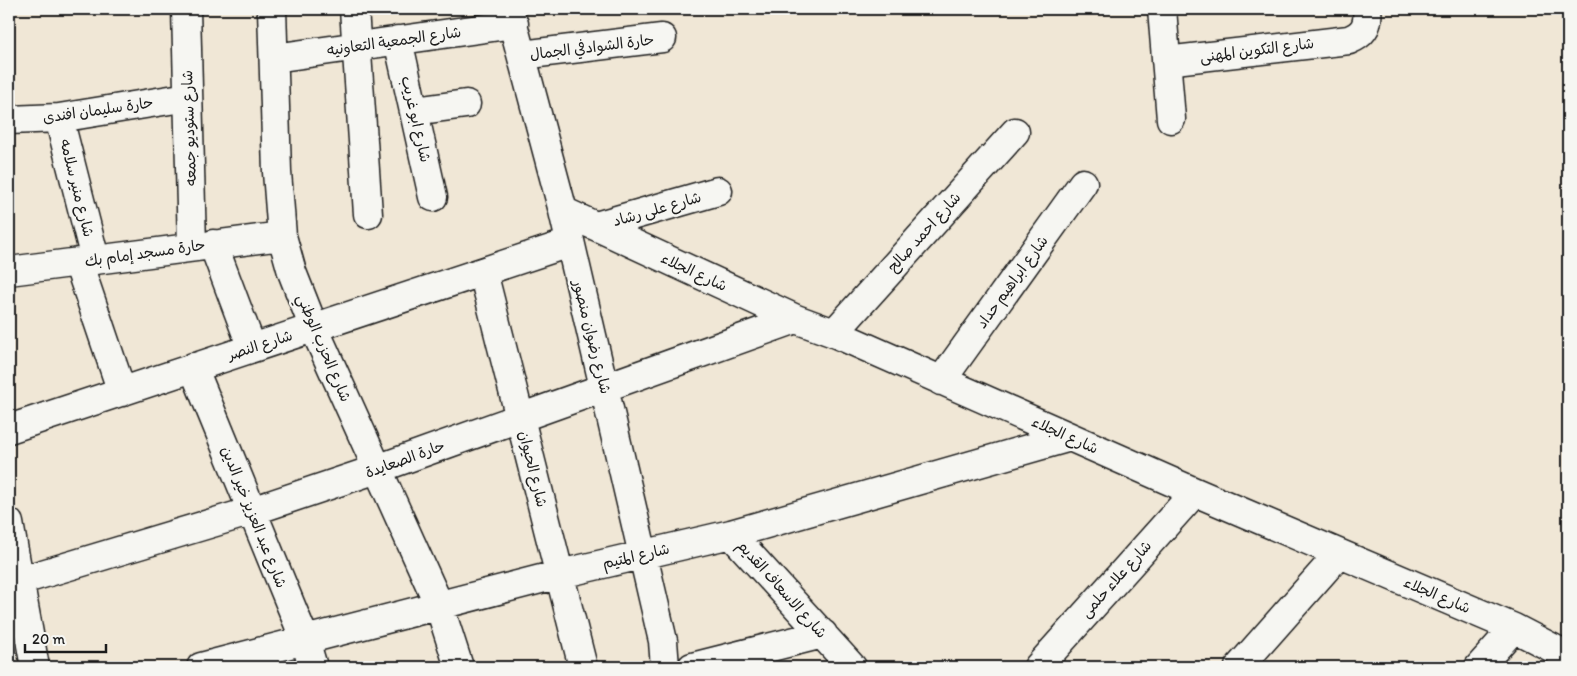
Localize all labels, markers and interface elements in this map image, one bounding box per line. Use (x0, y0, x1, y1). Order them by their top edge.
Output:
street label: شارع الجمعية التعاونيه (326, 23, 462, 60)
street label: حارة الشوادفي الجمال (529, 29, 655, 65)
street label: شارع التكوين المهنى (1199, 34, 1315, 67)
street label: شارع ستوديو جمعه (178, 70, 201, 186)
street label: شارع ابو غريب (396, 74, 435, 164)
street label: حارة سليمان افندى (41, 93, 155, 127)
street label: شارع منير سلامه (55, 137, 98, 239)
street label: شارع على رشاد (611, 188, 704, 231)
street label: شارع احمد صالح (883, 188, 965, 276)
street label: شارع ابراهيم حداد (972, 232, 1054, 334)
street label: حارة مسجد إمام بك (84, 236, 207, 272)
street label: شارع الجلاء (658, 249, 730, 296)
street label: شارع رضوان منصور (568, 277, 615, 396)
street label: شارع الحزب الوطني (289, 291, 355, 406)
street label: شارع النصر (223, 326, 295, 365)
street label: شارع الجلاء (1029, 412, 1101, 459)
street label: شارع الحيوان (514, 429, 551, 509)
street label: حارة الصعايدة (363, 436, 447, 482)
street label: شارع عبد العزيز خير الدين (216, 444, 291, 591)
street label: شارع الاسعاف القديم (732, 536, 831, 643)
street label: شارع علاء حلمى (1077, 537, 1156, 622)
street label: شارع المتيم (601, 540, 672, 575)
street label: شارع الجلاء (1400, 573, 1473, 618)
scale bar (25, 621, 106, 653)
text: 20 m (32, 630, 66, 648)

